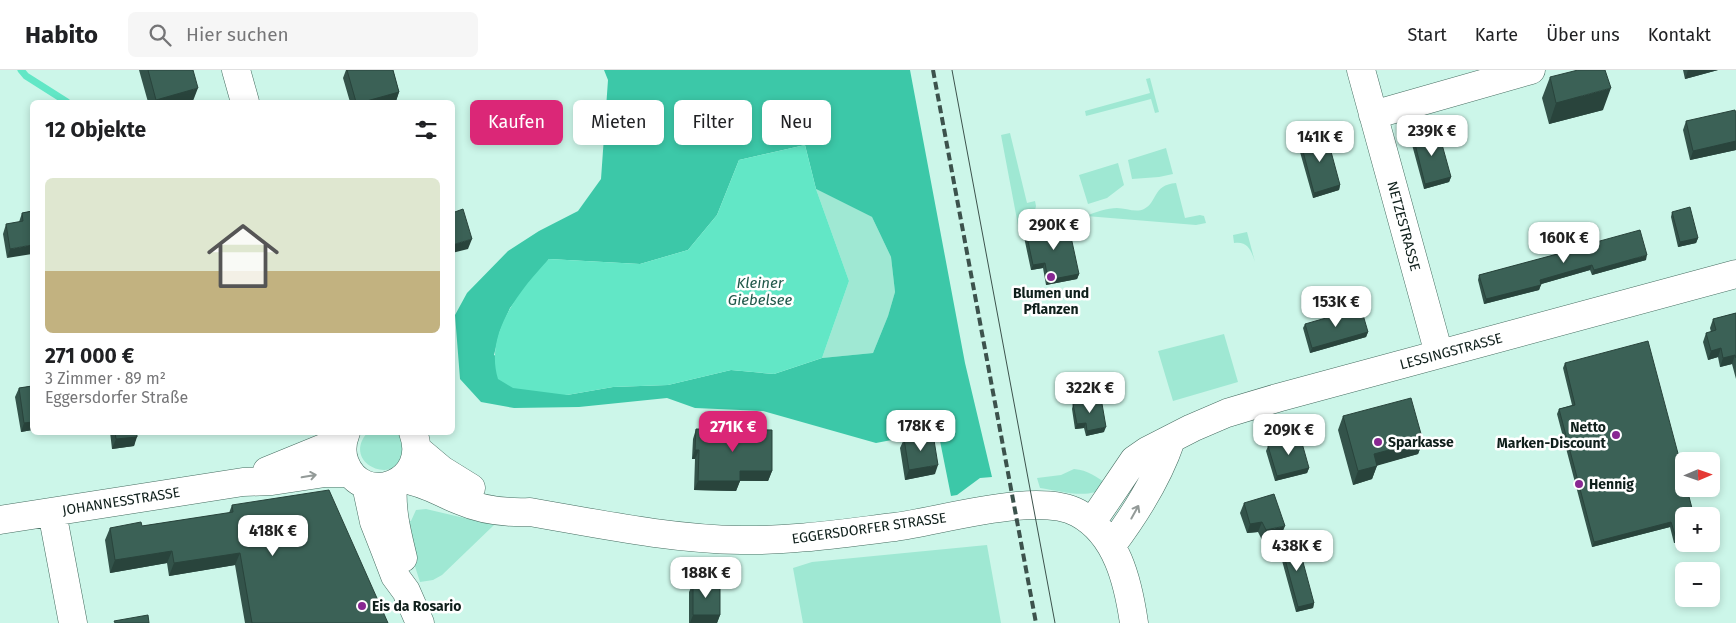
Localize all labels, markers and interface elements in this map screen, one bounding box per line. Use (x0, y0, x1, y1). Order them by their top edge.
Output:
search box (128, 12, 478, 57)
text: Habito (25, 21, 98, 49)
icon: search (146, 21, 174, 49)
text: Hier suchen (186, 23, 289, 46)
text: Start (1407, 24, 1447, 46)
text: Karte (1475, 24, 1518, 46)
text: Über uns (1546, 24, 1620, 46)
text: Kontakt (1648, 24, 1711, 46)
chip: Kaufen (470, 100, 563, 145)
chip: Mieten (573, 100, 664, 145)
chip: Filter (674, 100, 752, 145)
chip: Neu (762, 100, 831, 145)
pin: 239K € (1391, 114, 1473, 157)
icon: filters (412, 116, 440, 144)
text: 12 Objekte (45, 117, 146, 143)
pin: 141K € (1279, 121, 1361, 163)
text: 239K € (1408, 121, 1456, 140)
text: 141K € (1297, 127, 1343, 146)
street label: NETZESTRASSE (1383, 179, 1424, 273)
pin: 290K € (1013, 208, 1095, 251)
icon: home (198, 211, 288, 301)
text: 290K € (1029, 215, 1079, 234)
pin: 160K € (1523, 222, 1605, 264)
text: 160K € (1539, 228, 1589, 247)
marker: Blumen und Pflanzen (1045, 271, 1057, 283)
water label: Kleiner Giebelsee (728, 274, 792, 309)
place label: Blumen und Pflanzen (1013, 285, 1089, 318)
pin: 153K € (1295, 286, 1377, 328)
text: 153K € (1312, 292, 1360, 311)
street label: LESSINGSTRASSE (1398, 330, 1504, 373)
text: 271 000 € (45, 343, 134, 369)
text: 3 Zimmer · 89 m² (45, 369, 166, 388)
pin: 322K € (1049, 372, 1131, 414)
text: 322K € (1066, 378, 1114, 397)
text: Eggersdorfer Straße (45, 388, 188, 407)
pin: 271K € (692, 410, 774, 453)
pin: 178K € (880, 410, 962, 452)
pin: 209K € (1248, 414, 1330, 456)
text: 178K € (897, 416, 945, 435)
text: 271K € (710, 417, 756, 436)
place label: Netto Marken-Discount (1497, 419, 1607, 452)
text: 209K € (1264, 420, 1314, 439)
marker: Netto Marken-Discount (1610, 429, 1622, 441)
place label: Sparkasse (1388, 434, 1454, 451)
marker: Sparkasse (1372, 436, 1384, 448)
north arrow (1675, 452, 1720, 498)
map controls (1675, 452, 1720, 607)
one-way arrow (300, 470, 316, 480)
place label: Hennig (1589, 476, 1634, 493)
marker: Hennig (1573, 478, 1585, 490)
street label: JOHANNESSTRASSE (61, 484, 181, 519)
one-way arrow (1131, 505, 1140, 520)
button: + (1675, 507, 1720, 552)
street label: EGGERSDORFER STRASSE (791, 509, 947, 548)
pin: 418K € (232, 514, 314, 557)
text: 418K € (249, 521, 297, 540)
pin: 438K € (1256, 530, 1338, 572)
text: 438K € (1272, 536, 1322, 555)
pin: 188K € (665, 556, 747, 599)
button: − (1675, 562, 1720, 607)
text: 188K € (681, 563, 731, 582)
place label: Eis da Rosario (372, 598, 461, 615)
marker: Eis da Rosario (356, 600, 368, 612)

